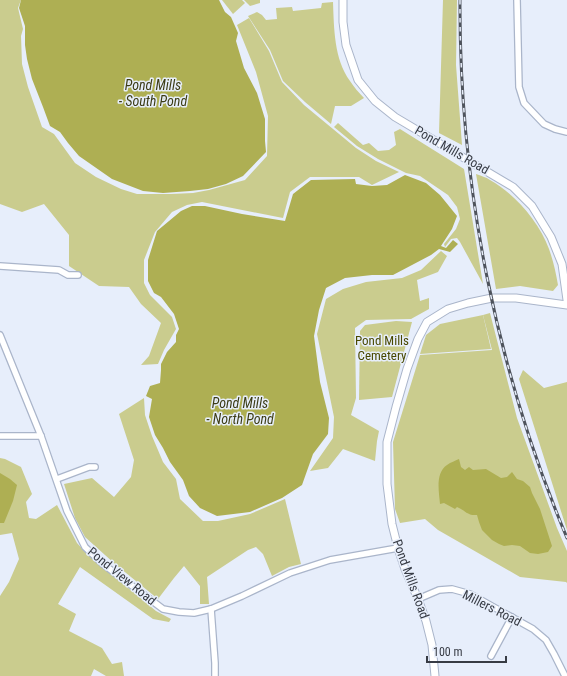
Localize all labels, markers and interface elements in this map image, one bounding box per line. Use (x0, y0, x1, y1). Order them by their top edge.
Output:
water label: Pond Mills - South Pond (119, 77, 187, 109)
street label: Pond Mills Road (412, 123, 492, 177)
park label: Pond Mills Cemetery (355, 333, 409, 363)
water label: Pond Mills - North Pond (206, 395, 274, 427)
street label: Pond Mills Road (390, 537, 432, 621)
street label: Pond View Road (85, 544, 159, 608)
street label: Millers Road (460, 587, 524, 629)
scale bar (427, 638, 506, 664)
text: 100 m (433, 645, 463, 659)

